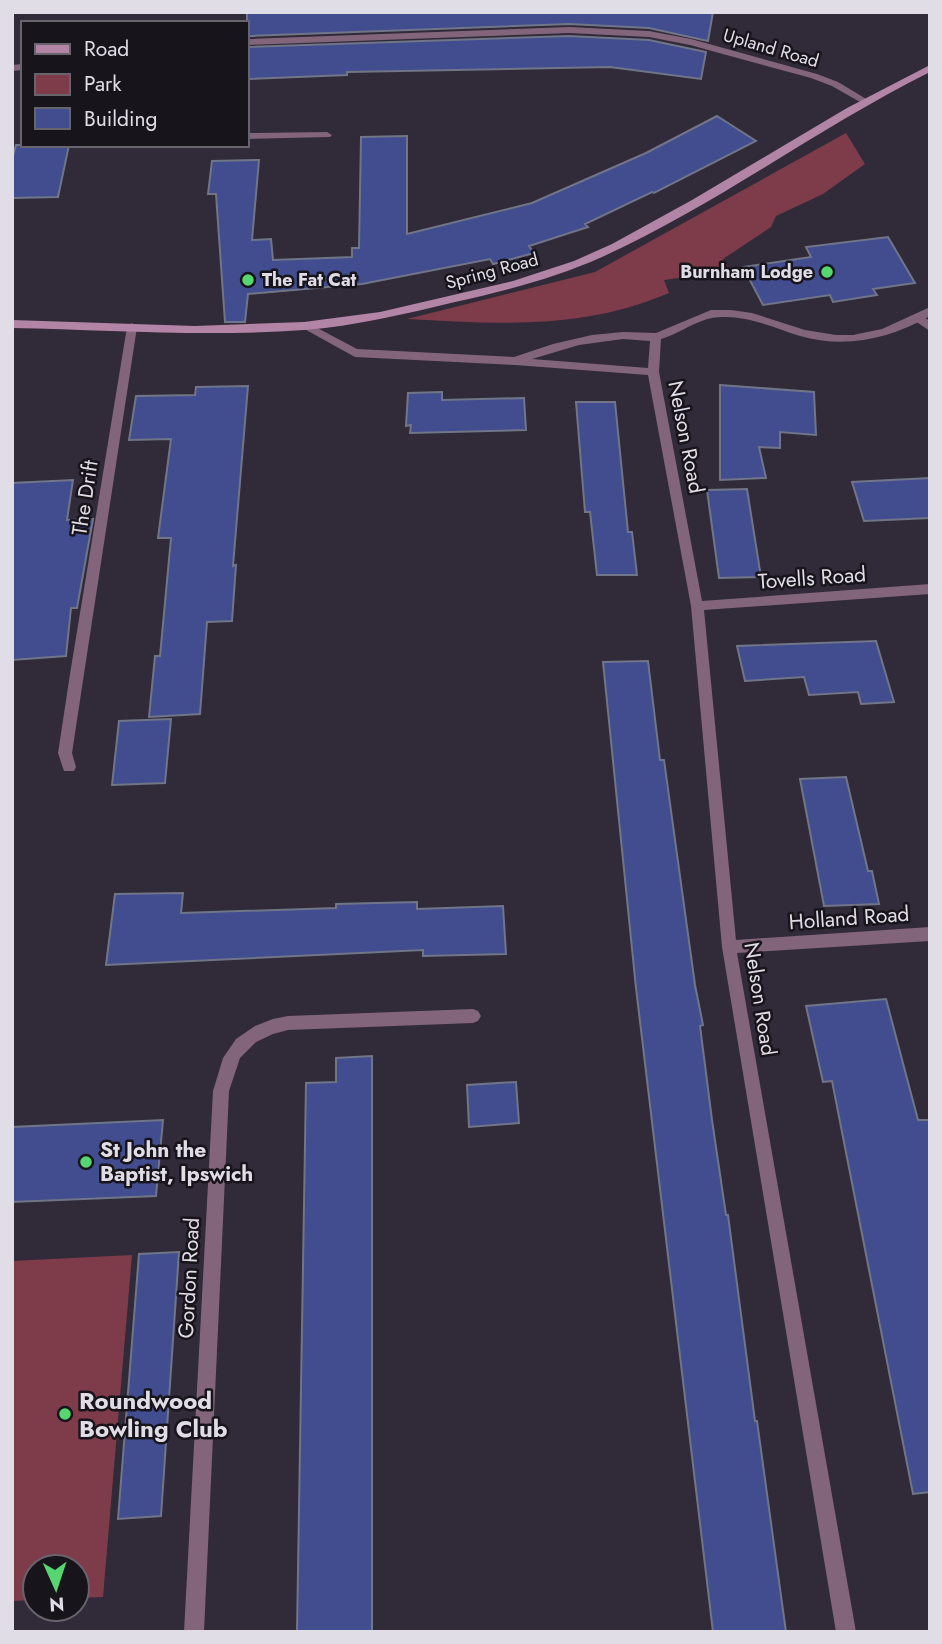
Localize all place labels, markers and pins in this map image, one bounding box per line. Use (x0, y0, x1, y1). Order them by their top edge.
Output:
place label: Burnham Lodge (680, 259, 813, 285)
marker: Burnham Lodge (819, 264, 835, 280)
place label: The Fat Cat (262, 267, 357, 293)
marker: The Fat Cat (240, 272, 256, 288)
place label: St John the Baptist, Ipswich (100, 1135, 253, 1189)
marker: St John the Baptist, Ipswich (78, 1154, 94, 1170)
place label: Roundwood Bowling Club (79, 1383, 228, 1446)
marker: Roundwood Bowling Club (57, 1406, 73, 1422)

